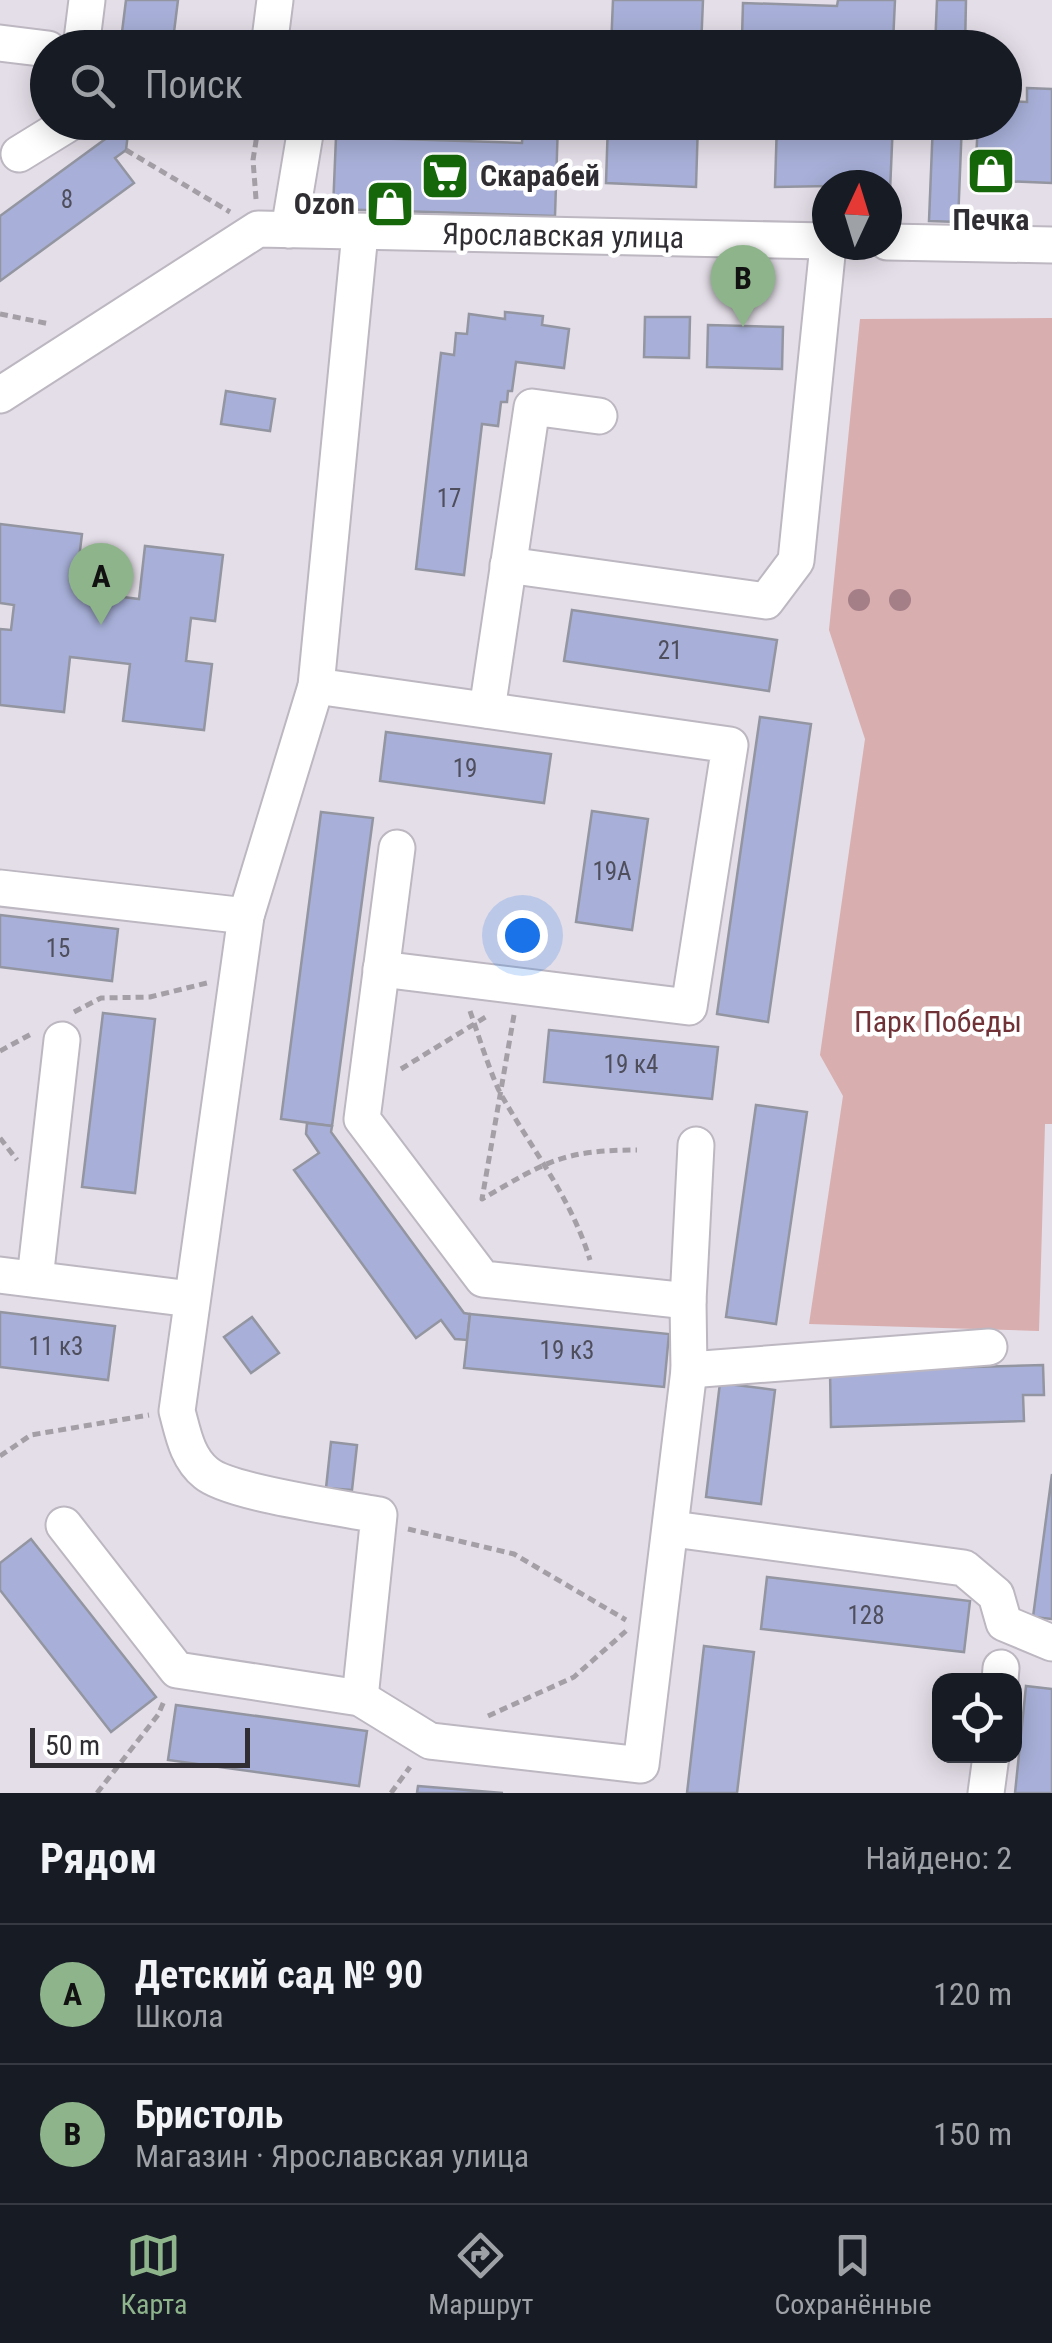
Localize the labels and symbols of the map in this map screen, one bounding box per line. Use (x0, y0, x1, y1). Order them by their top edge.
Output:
shop icon: Печка (965, 145, 1017, 197)
supermarket icon: Скарабей (419, 150, 471, 202)
place label: Скарабей (480, 158, 600, 193)
north arrow (812, 170, 902, 260)
shop icon: Ozon (364, 178, 416, 230)
house number: 8 (61, 185, 73, 214)
place label: Ozon (294, 186, 355, 221)
place label: Печка (953, 202, 1029, 237)
street label: Ярославская улица (442, 216, 684, 255)
pin: B (710, 245, 776, 327)
house number: 17 (437, 484, 461, 513)
pin: A (68, 542, 134, 625)
house number: 21 (658, 636, 682, 665)
house number: 19 (453, 754, 477, 783)
house number: 19А (592, 857, 632, 886)
your location (497, 910, 548, 961)
house number: 15 (46, 934, 70, 963)
park label: Парк Победы (854, 1004, 1022, 1039)
house number: 19 к4 (604, 1050, 658, 1079)
house number: 11 к3 (29, 1332, 83, 1361)
house number: 19 к3 (540, 1336, 594, 1365)
house number: 128 (847, 1601, 885, 1630)
scale bar (30, 1723, 250, 1768)

